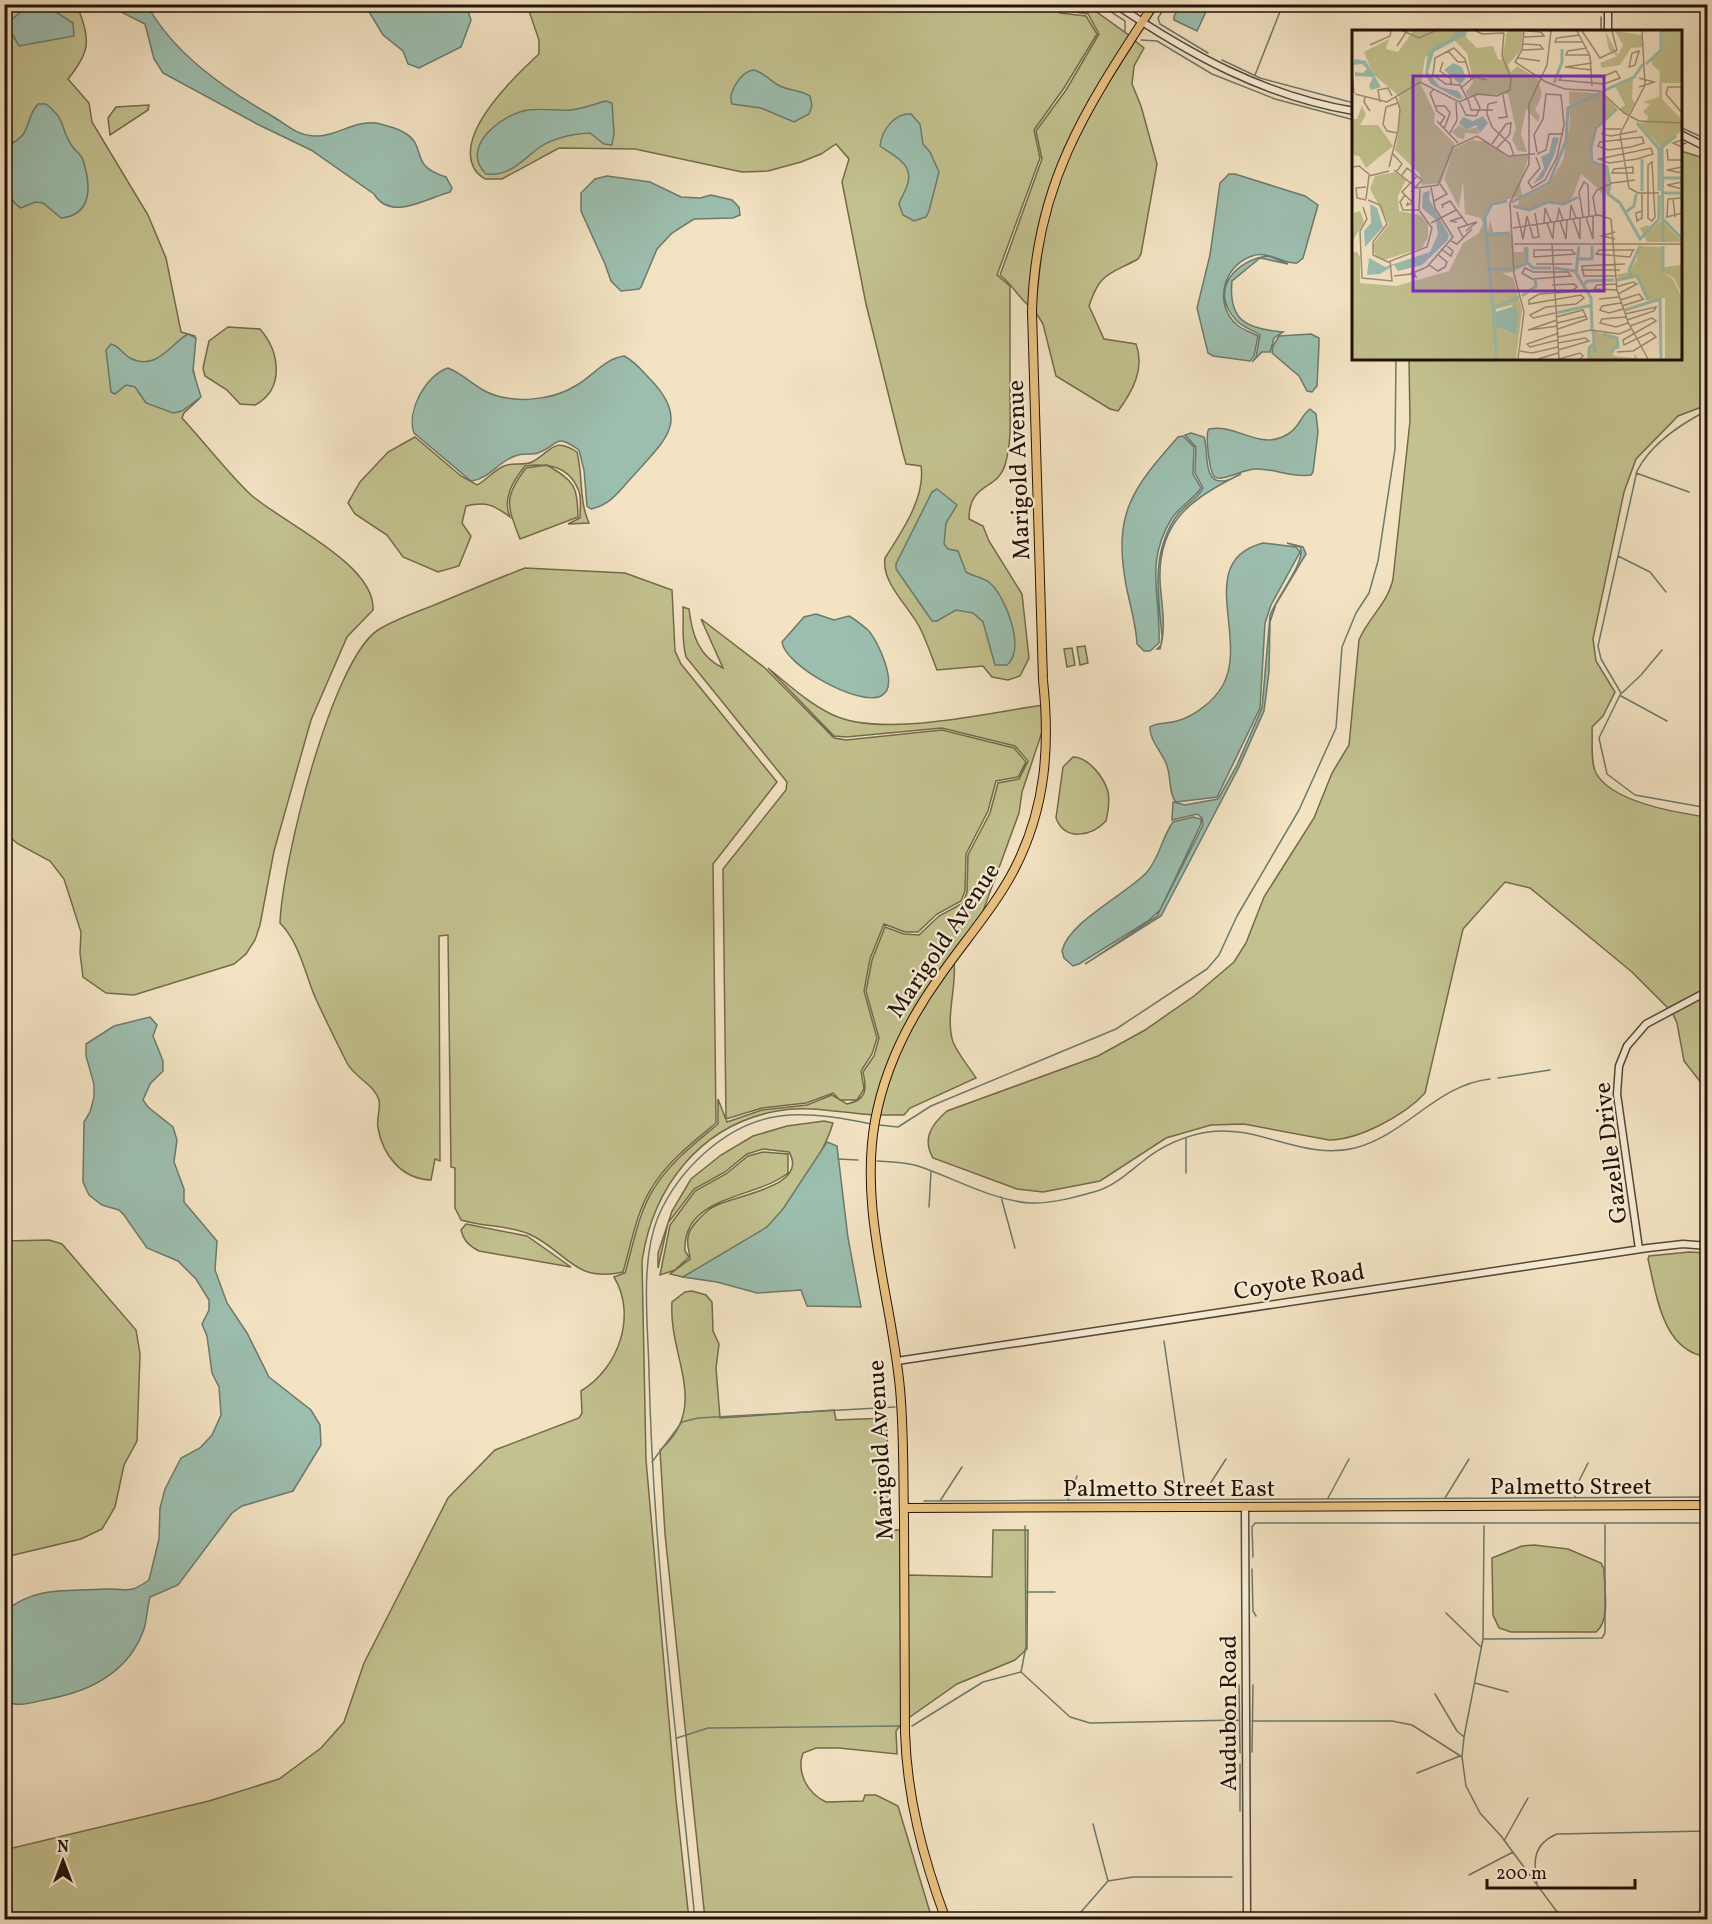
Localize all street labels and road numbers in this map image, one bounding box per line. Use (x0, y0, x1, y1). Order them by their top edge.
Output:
street label: Marigold Avenue (1000, 379, 1040, 561)
street label: Marigold Avenue (880, 857, 1009, 1025)
street label: Gazelle Drive (1586, 1080, 1638, 1225)
street label: Coyote Road (1231, 1256, 1367, 1310)
street label: Marigold Avenue (860, 1359, 904, 1541)
street label: Palmetto Street (1490, 1471, 1652, 1505)
street label: Palmetto Street East (1063, 1473, 1275, 1507)
street label: Audubon Road (1213, 1635, 1247, 1791)

